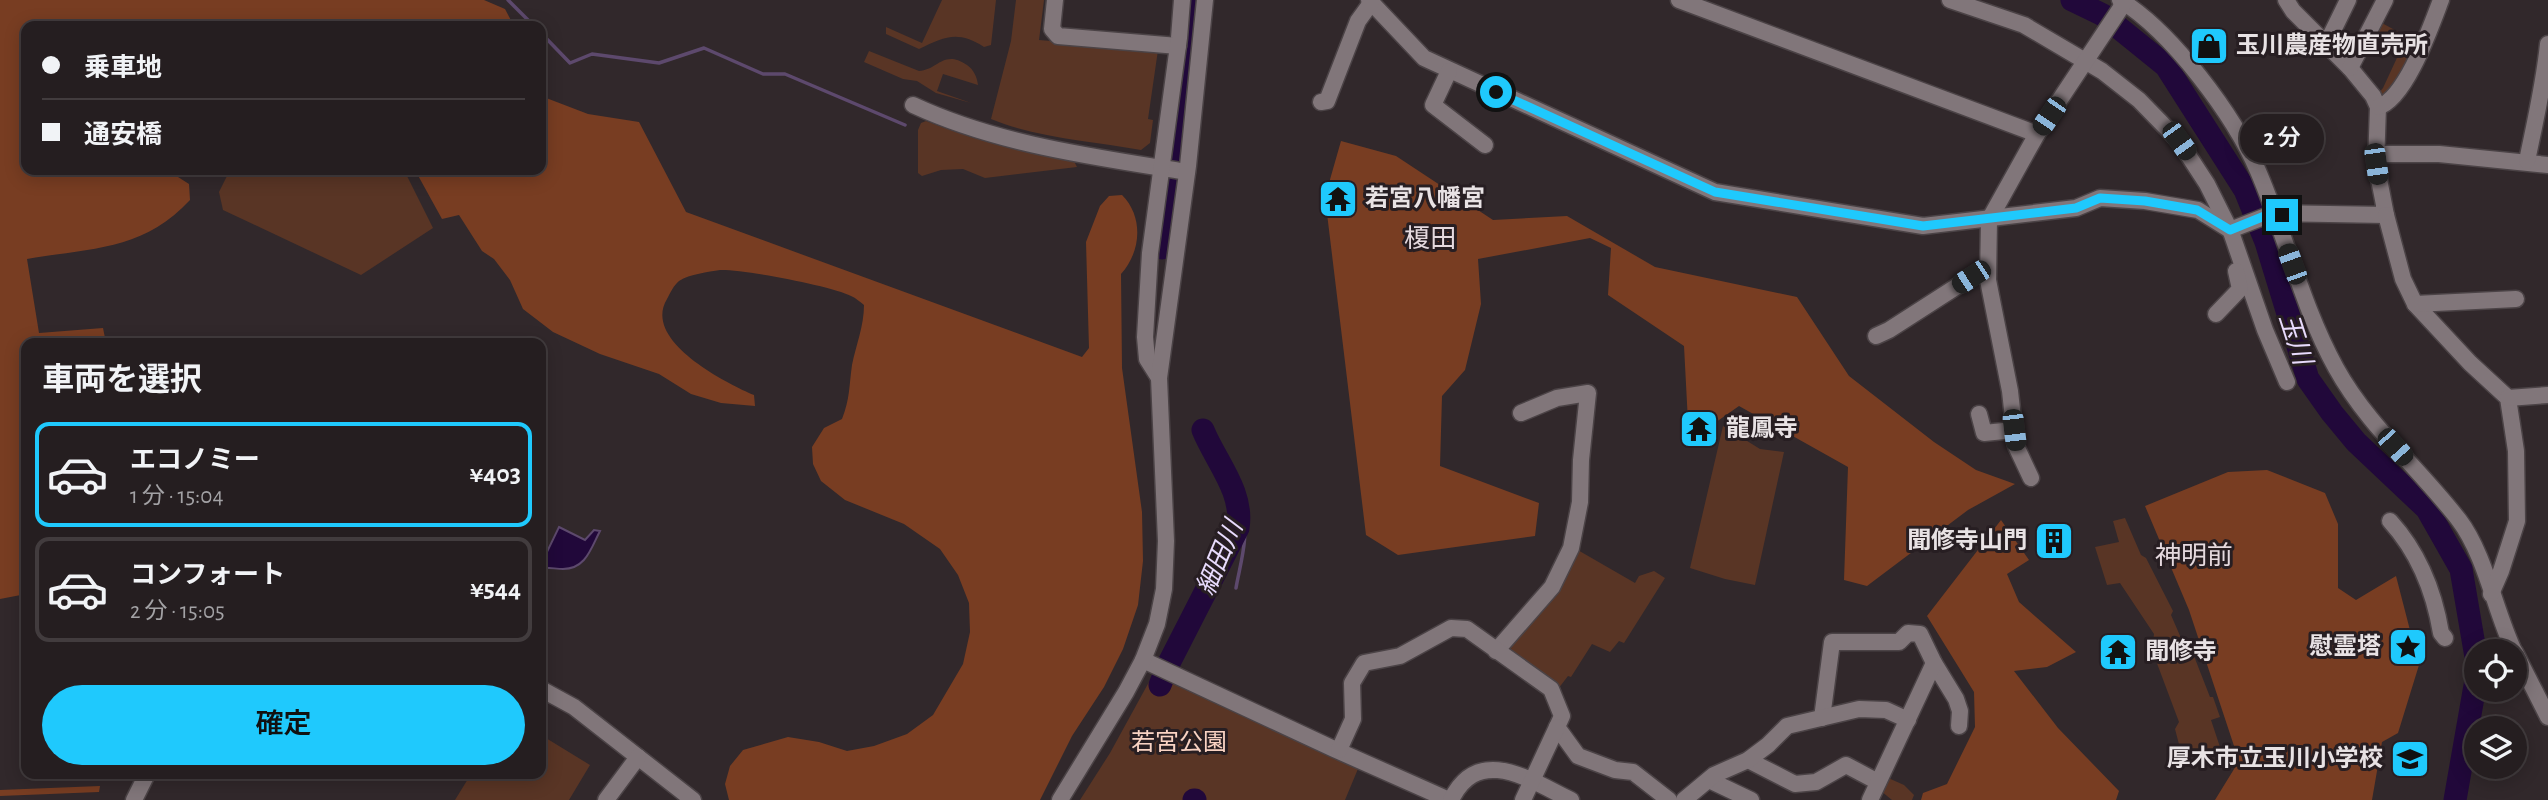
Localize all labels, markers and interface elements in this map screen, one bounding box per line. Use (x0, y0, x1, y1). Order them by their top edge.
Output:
shop icon: 玉川農産物直売所 (2188, 25, 2230, 67)
place label: 玉川農産物直売所 (2236, 32, 2428, 58)
text: 乗車地 (84, 55, 162, 81)
route start (1480, 76, 1512, 108)
car (2029, 93, 2070, 139)
callout: 2 分 (2240, 114, 2324, 162)
car (2159, 118, 2200, 164)
text: 通安橋 (84, 122, 162, 148)
text: 2 分 (2263, 127, 2301, 150)
car (2363, 142, 2390, 186)
temple icon: 若宮八幡宮 (1317, 178, 1359, 220)
place label: 若宮八幡宮 (1365, 185, 1485, 211)
route end (2266, 199, 2298, 231)
district label: 榎田 (1404, 225, 1456, 252)
car (2275, 241, 2310, 287)
car (1948, 257, 1995, 297)
water label: 玉川 (2275, 310, 2316, 371)
text: 車両を選択 (42, 364, 202, 396)
temple icon: 龍鳳寺 (1678, 408, 1720, 450)
car (2002, 408, 2027, 452)
place label: 龍鳳寺 (1726, 415, 1798, 441)
car (2374, 424, 2417, 470)
icon: car (46, 443, 109, 506)
text: エコノミー (130, 447, 260, 473)
text: ¥403 (469, 461, 521, 487)
text: 1 分 · 15:04 (130, 485, 224, 508)
water label: 細田川 (1192, 514, 1248, 599)
building icon: 聞修寺山門 (2033, 520, 2075, 562)
place label: 聞修寺山門 (1907, 527, 2027, 553)
district label: 神明前 (2155, 542, 2233, 569)
icon: car (46, 558, 109, 621)
text: コンフォート (130, 562, 285, 588)
text: ¥544 (470, 576, 521, 602)
text: 2 分 · 15:05 (130, 600, 225, 623)
place icon: 慰霊塔 (2387, 626, 2429, 668)
temple icon: 聞修寺 (2097, 631, 2139, 673)
place label: 慰霊塔 (2309, 633, 2381, 659)
place label: 聞修寺 (2145, 638, 2217, 664)
map controls (2464, 639, 2527, 779)
button: locate (2464, 639, 2527, 702)
button: 確定 (42, 685, 525, 765)
button: layers (2464, 716, 2527, 779)
park label: 若宮公園 (1131, 729, 1227, 755)
school or university icon: 厚木市立玉川小学校 (2389, 738, 2431, 780)
place label: 厚木市立玉川小学校 (2167, 745, 2383, 771)

